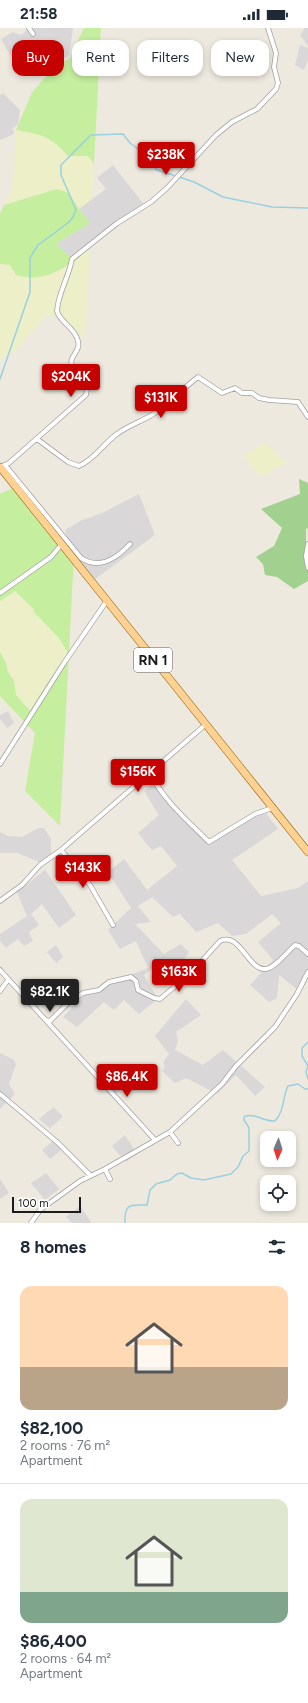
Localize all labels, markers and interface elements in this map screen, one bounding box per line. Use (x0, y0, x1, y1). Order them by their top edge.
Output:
text: 21:58 (20, 5, 57, 23)
chip: Buy (12, 40, 64, 76)
chip: Rent (72, 40, 129, 76)
chip: Filters (137, 40, 203, 76)
chip: New (211, 40, 269, 76)
pin: $238K (138, 142, 194, 176)
text: $238K (147, 147, 185, 162)
pin: $204K (43, 364, 99, 398)
text: $204K (51, 369, 91, 384)
pin: $131K (133, 385, 189, 419)
text: $131K (144, 390, 178, 405)
road number: RN 1 (134, 648, 172, 672)
pin: $156K (110, 759, 166, 793)
text: $156K (120, 764, 156, 779)
pin: $143K (55, 855, 111, 889)
text: $143K (65, 860, 101, 875)
pin: $163K (151, 959, 207, 993)
text: $163K (161, 964, 197, 979)
pin: $82.1K (17, 979, 83, 1013)
text: $82.1K (30, 984, 70, 999)
pin: $86.4K (94, 1064, 160, 1098)
text: $86.4K (106, 1069, 148, 1084)
north arrow (260, 1131, 296, 1167)
map controls (260, 1131, 296, 1211)
button: locate (260, 1175, 296, 1211)
scale bar (12, 1195, 81, 1214)
text: 100 m (18, 1197, 49, 1210)
icon: filters (266, 1236, 288, 1258)
text: 8 homes (20, 1237, 86, 1257)
icon: home (118, 1312, 190, 1384)
text: $82,100 (20, 1418, 83, 1438)
text: 2 rooms · 76 m² (20, 1438, 110, 1453)
text: Apartment (20, 1453, 83, 1468)
icon: home (118, 1525, 190, 1597)
text: $86,400 (20, 1631, 87, 1651)
text: 2 rooms · 64 m² (20, 1651, 111, 1666)
text: Apartment (20, 1666, 83, 1681)

